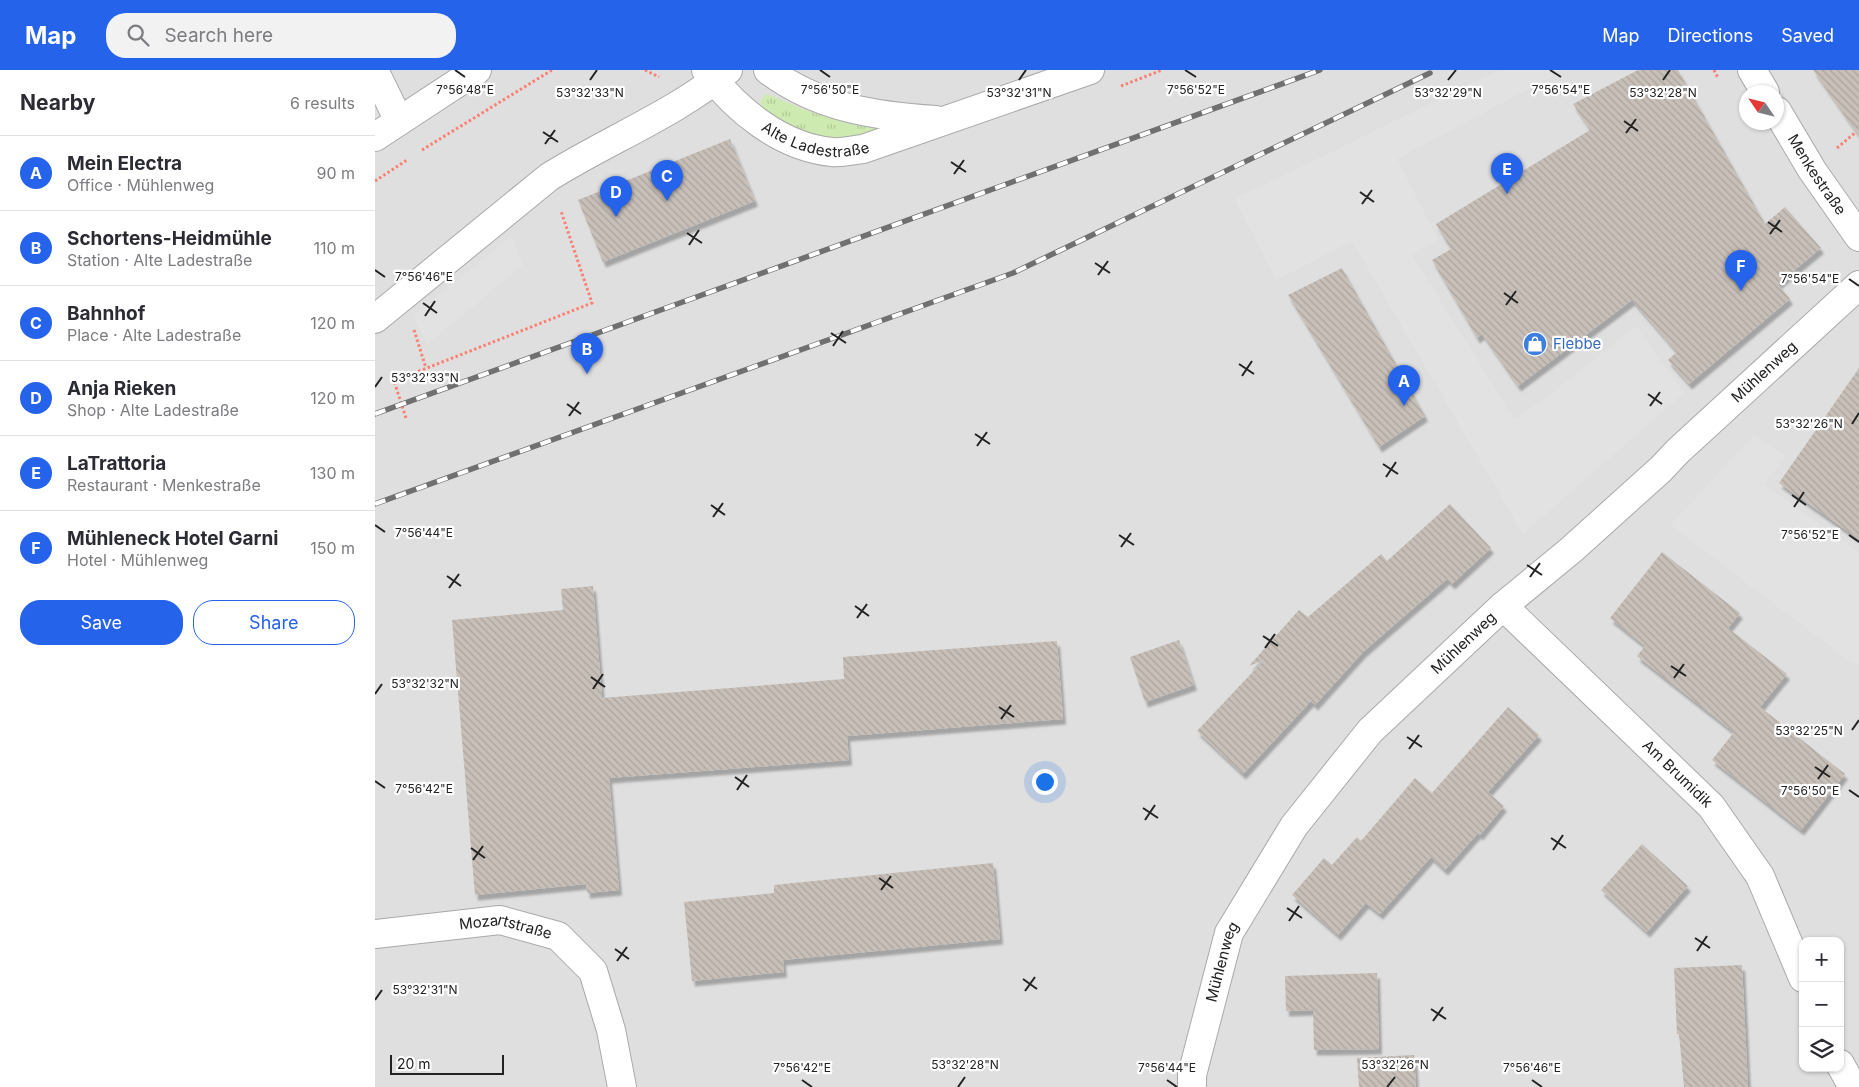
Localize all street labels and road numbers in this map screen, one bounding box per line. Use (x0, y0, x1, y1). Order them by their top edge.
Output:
street label: Alte Ladestraße (758, 117, 872, 161)
street label: Menkestraße (1784, 131, 1851, 218)
street label: Mühlenweg (1727, 337, 1801, 406)
street label: Mühlenweg (1427, 608, 1500, 678)
street label: Am Brumidik (1639, 735, 1717, 812)
street label: Mozartstraße (458, 910, 554, 943)
street label: Mühlenweg (1201, 918, 1243, 1004)

